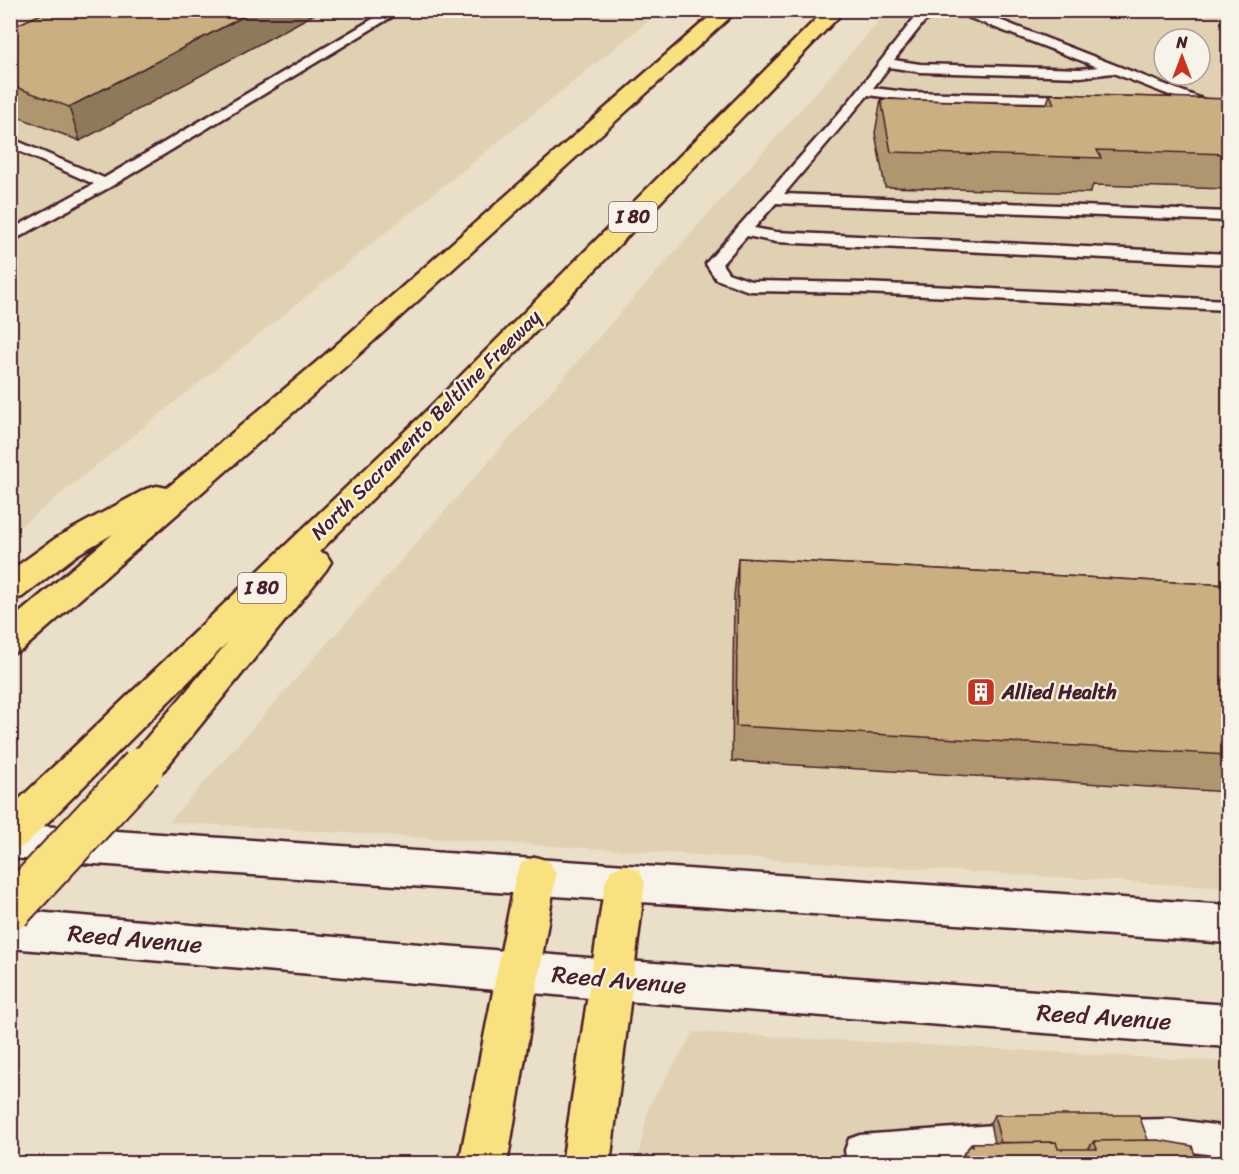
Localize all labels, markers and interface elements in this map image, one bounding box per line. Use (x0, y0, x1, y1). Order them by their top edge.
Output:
north arrow (1152, 27, 1212, 87)
text: N (1175, 28, 1188, 57)
road number: I 80 (609, 202, 657, 232)
street label: North Sacramento Beltline Freeway (302, 301, 550, 549)
road number: I 80 (238, 573, 286, 603)
place label: Allied Health (1001, 675, 1117, 710)
building icon: Allied Health (965, 676, 997, 708)
street label: Reed Avenue (66, 912, 204, 966)
street label: Reed Avenue (550, 953, 688, 1007)
street label: Reed Avenue (1035, 991, 1173, 1043)

